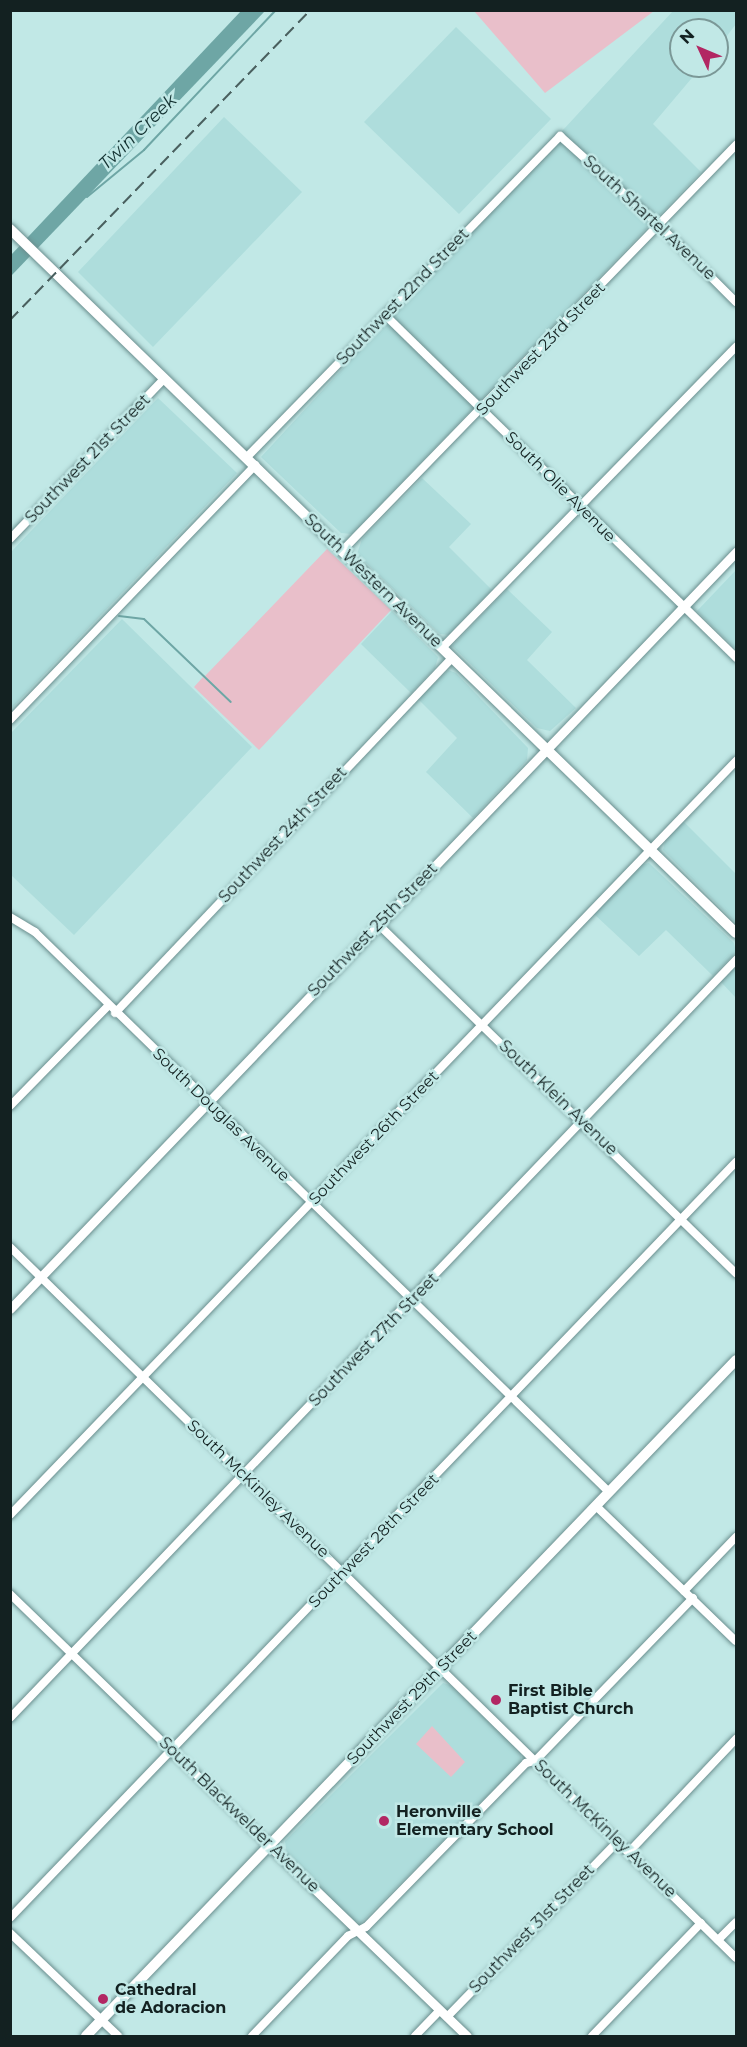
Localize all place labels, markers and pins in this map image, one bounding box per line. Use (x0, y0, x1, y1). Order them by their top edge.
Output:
place label: First Bible Baptist Church (508, 1681, 634, 1719)
marker: First Bible Baptist Church (489, 1693, 503, 1707)
place label: Heronville Elementary School (396, 1802, 554, 1840)
marker: Heronville Elementary School (377, 1814, 391, 1828)
place label: Cathedral de Adoracion (115, 1980, 226, 2018)
marker: Cathedral de Adoracion (96, 1992, 110, 2006)

